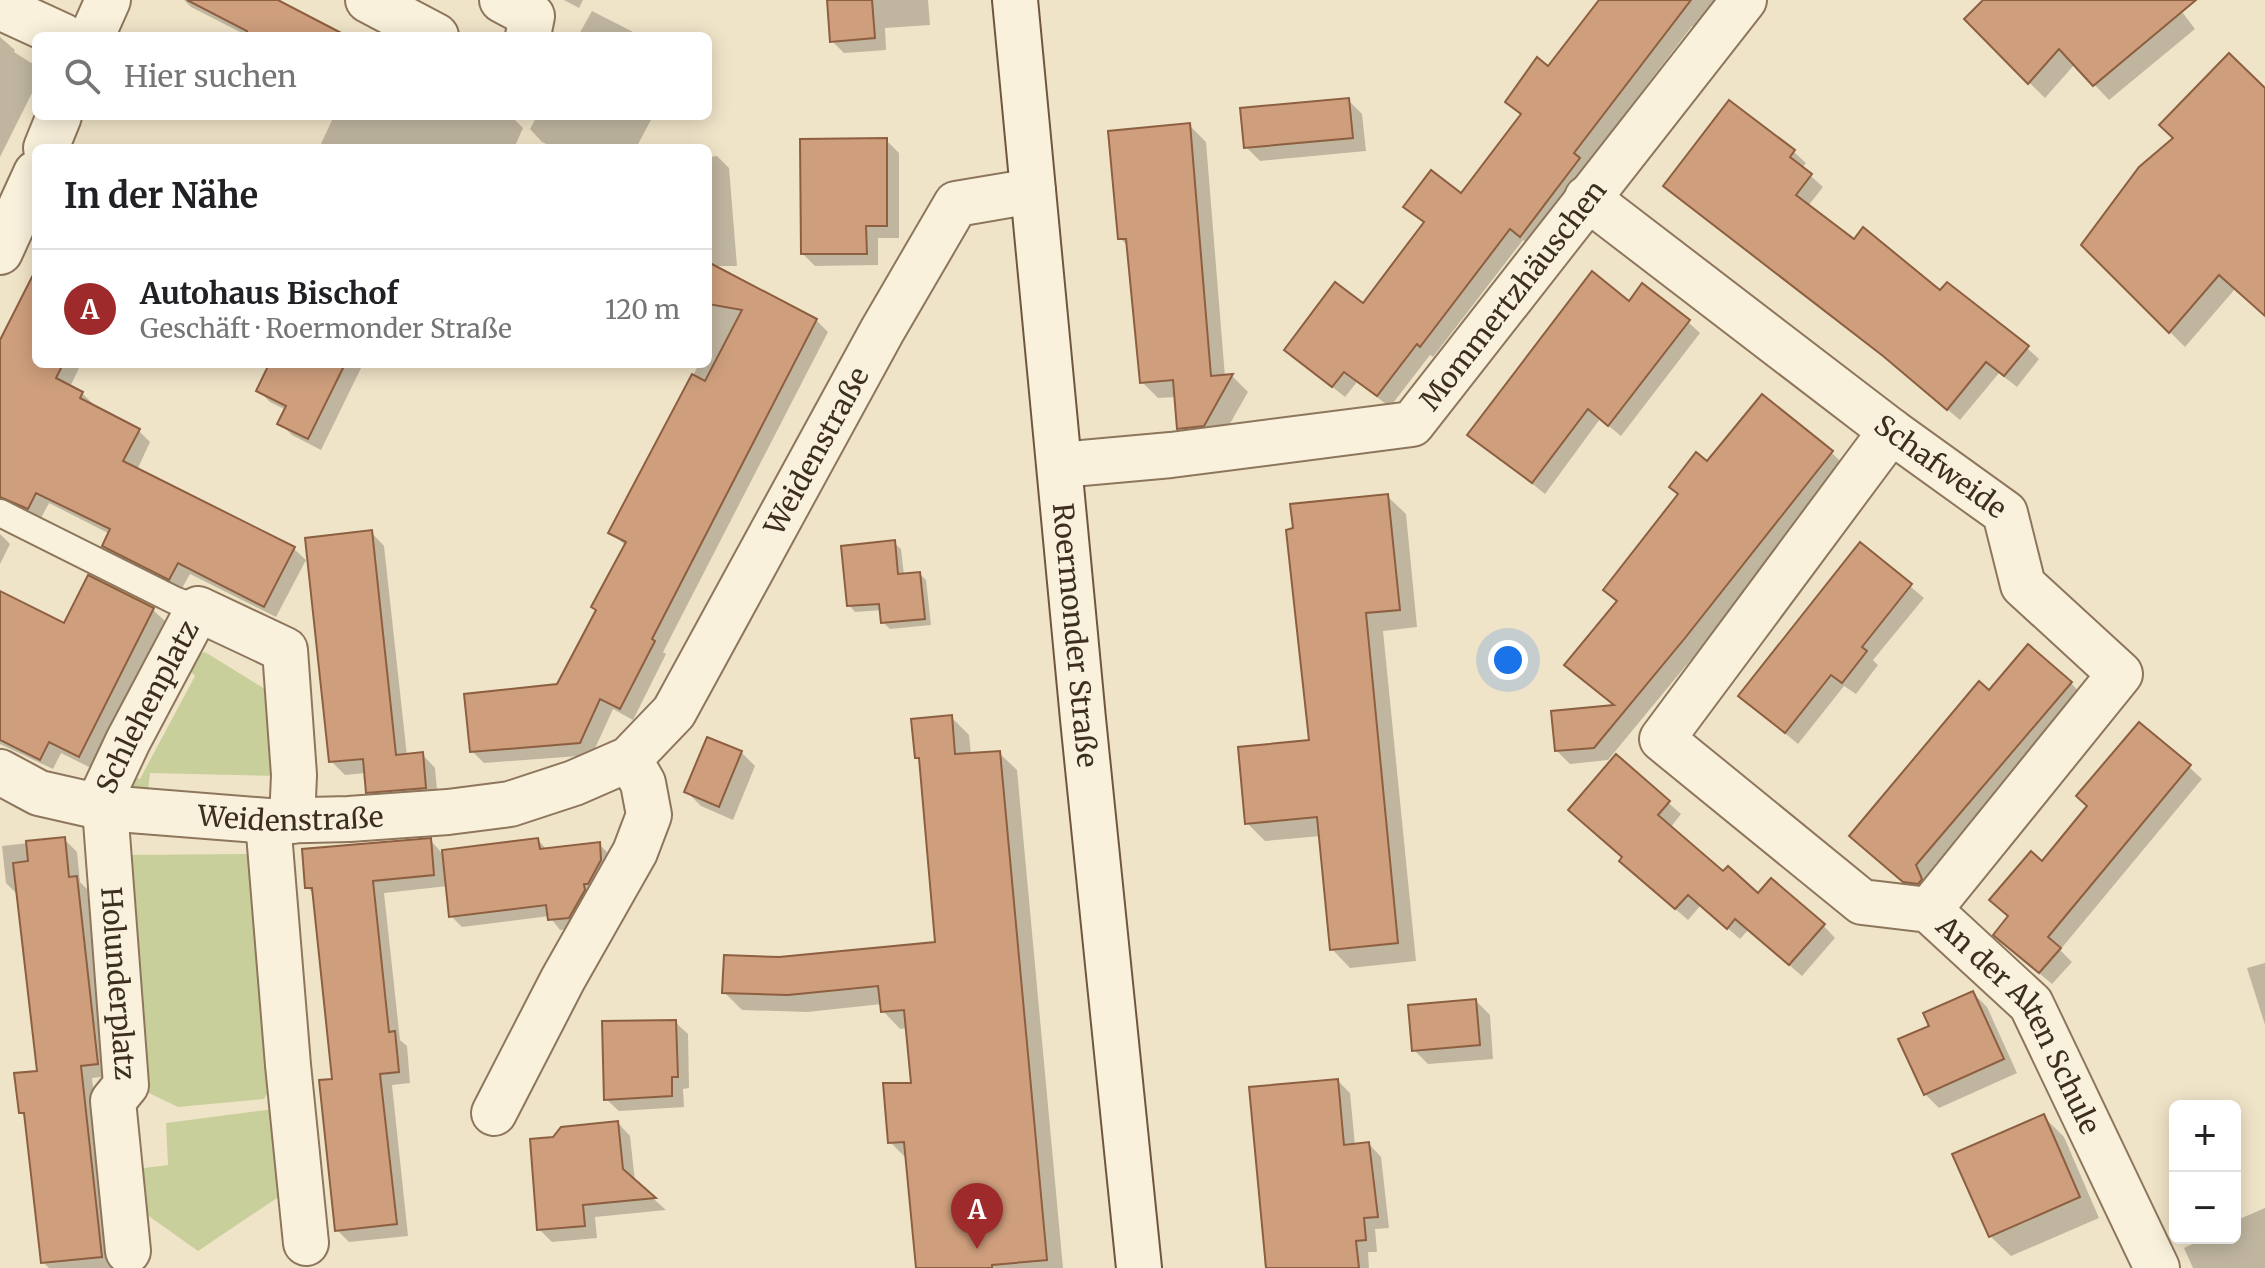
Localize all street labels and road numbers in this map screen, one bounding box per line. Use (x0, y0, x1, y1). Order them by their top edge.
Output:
street label: Mommertzhäuschen (1412, 173, 1614, 418)
street label: Weidenstraße (756, 361, 877, 542)
street label: Schafweide (1867, 407, 2014, 526)
street label: Roermonder Straße (1045, 501, 1106, 769)
street label: Schlehenplatz (88, 614, 207, 799)
street label: Weidenstraße (195, 797, 385, 839)
street label: Holunderplatz (93, 886, 144, 1081)
street label: An der Alten Schule (1928, 907, 2108, 1140)

